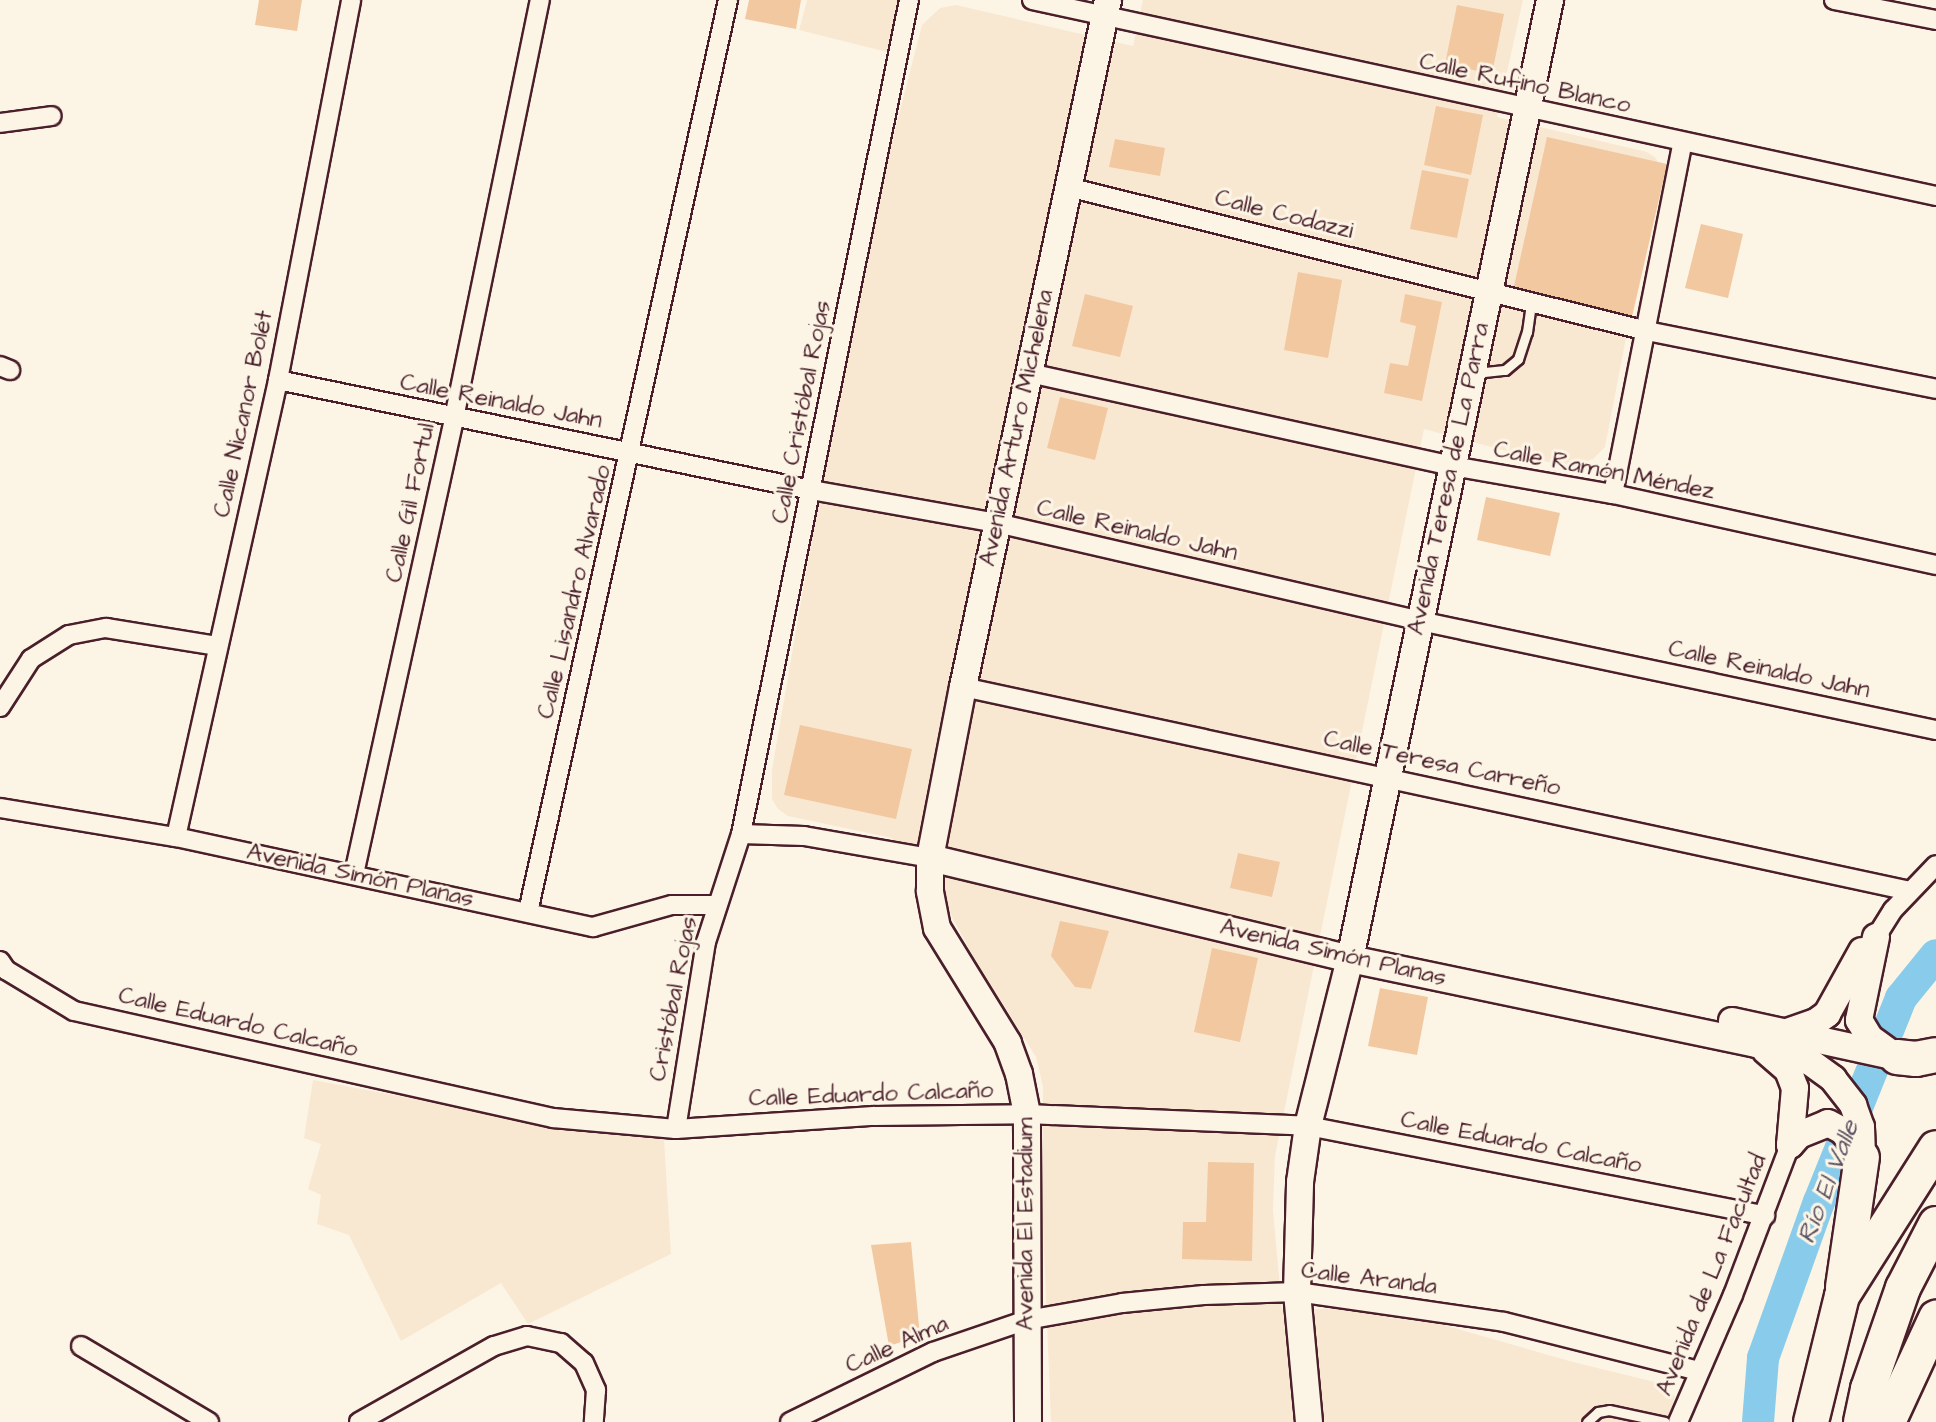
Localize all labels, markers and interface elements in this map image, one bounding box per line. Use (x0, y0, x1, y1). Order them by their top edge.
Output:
street label: Calle Rufino Blanco (1417, 48, 1633, 120)
street label: Calle Codazzi (1212, 184, 1356, 246)
street label: Avenida Arturo Michelena (974, 287, 1060, 569)
street label: Calle Cristóbal Rojas (766, 298, 838, 526)
street label: Calle Nicanor Bolét (208, 308, 280, 520)
street label: Avenida Teresa de La Parra (1402, 320, 1496, 638)
street label: Calle Reinaldo Jahn (398, 368, 604, 436)
street label: Calle Gil Fortul (380, 421, 442, 585)
street label: Calle Ramón Méndez (1491, 435, 1717, 507)
street label: Calle Lisandro Alvarado (532, 462, 618, 722)
street label: Calle Reinaldo Jahn (1034, 494, 1240, 568)
street label: Calle Reinaldo Jahn (1666, 635, 1872, 705)
street label: Calle Teresa Carreño (1321, 725, 1563, 803)
street label: Avenida Simón Planas (244, 838, 476, 914)
street label: Avenida Simón Planas (1217, 913, 1449, 993)
street label: Cristóbal Rojas (644, 914, 704, 1084)
street label: Calle Eduardo Calcaño (116, 981, 360, 1065)
street label: Calle Eduardo Calcaño (748, 1076, 994, 1114)
street label: Calle Eduardo Calcaño (1398, 1106, 1644, 1180)
water label: Río El Valle (1791, 1116, 1867, 1248)
street label: Avenida El Estadium (1012, 1117, 1040, 1331)
street label: Avenida de La Facultad (1650, 1150, 1774, 1400)
street label: Calle Aranda (1299, 1256, 1439, 1302)
street label: Calle Alma (841, 1310, 953, 1380)

